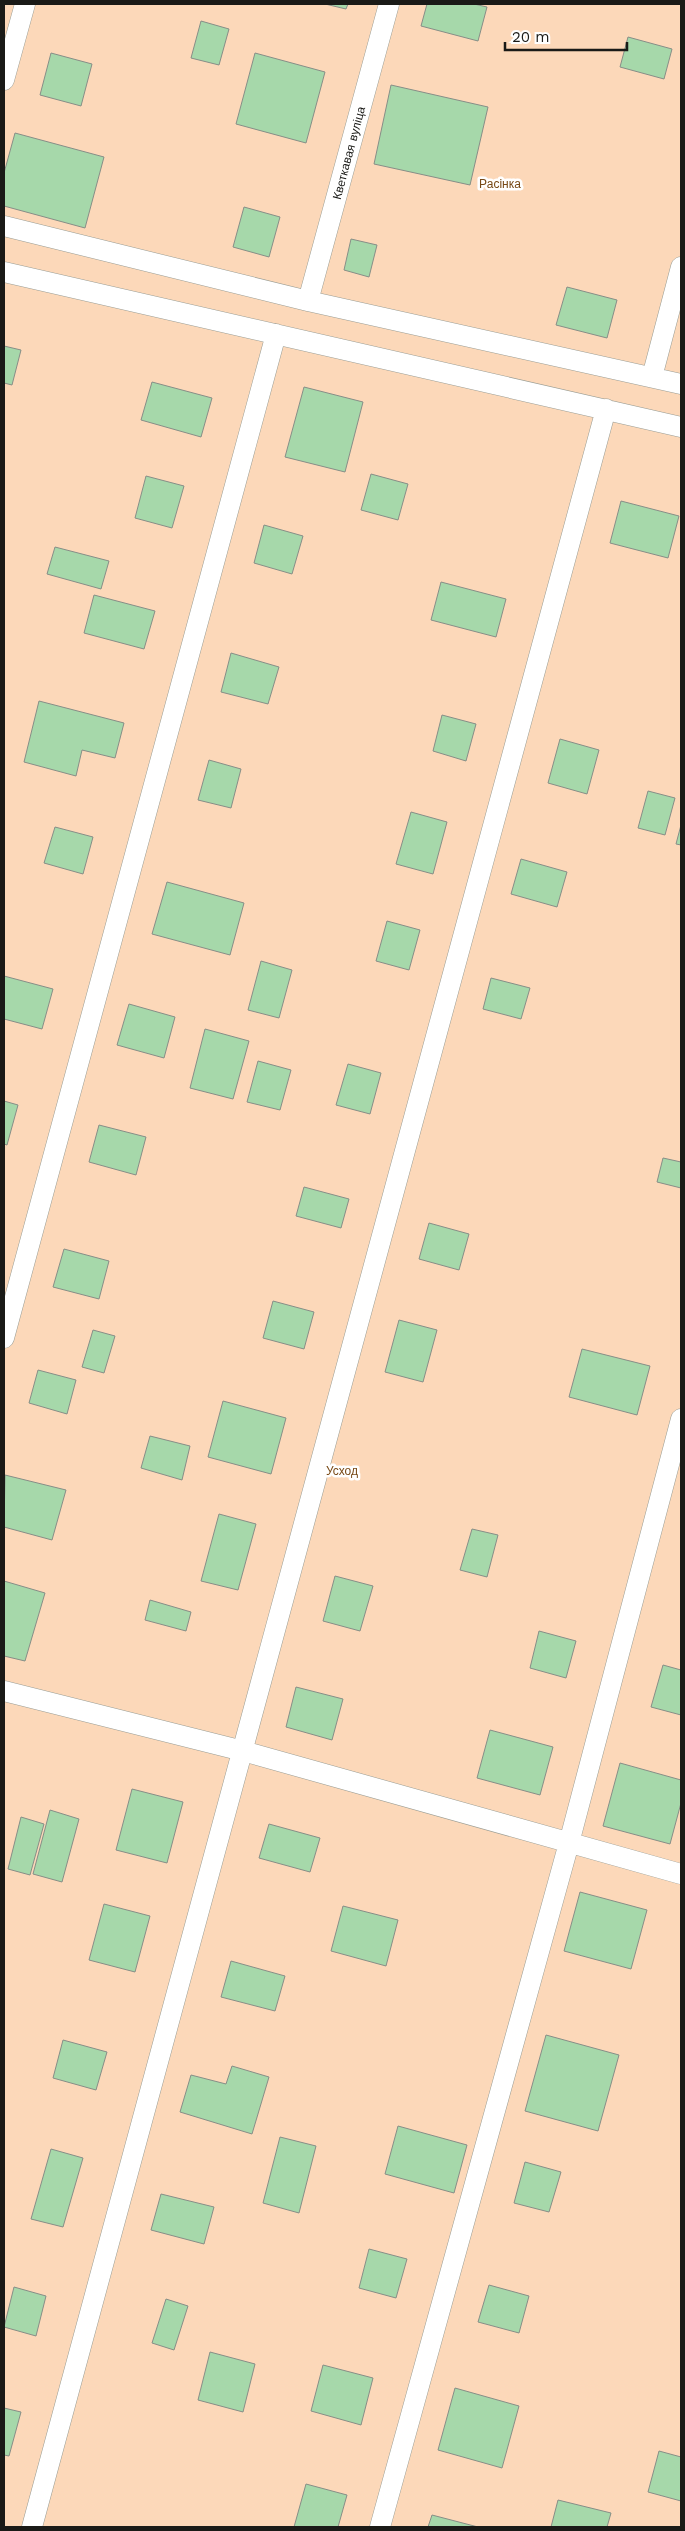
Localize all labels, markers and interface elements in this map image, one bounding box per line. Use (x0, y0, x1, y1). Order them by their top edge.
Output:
scale bar (505, 20, 628, 52)
text: 20 m (512, 28, 550, 46)
street label: Кветкавая вуліца (330, 105, 368, 201)
park label: Расінка (479, 177, 521, 191)
park label: Усход (326, 1464, 358, 1478)

